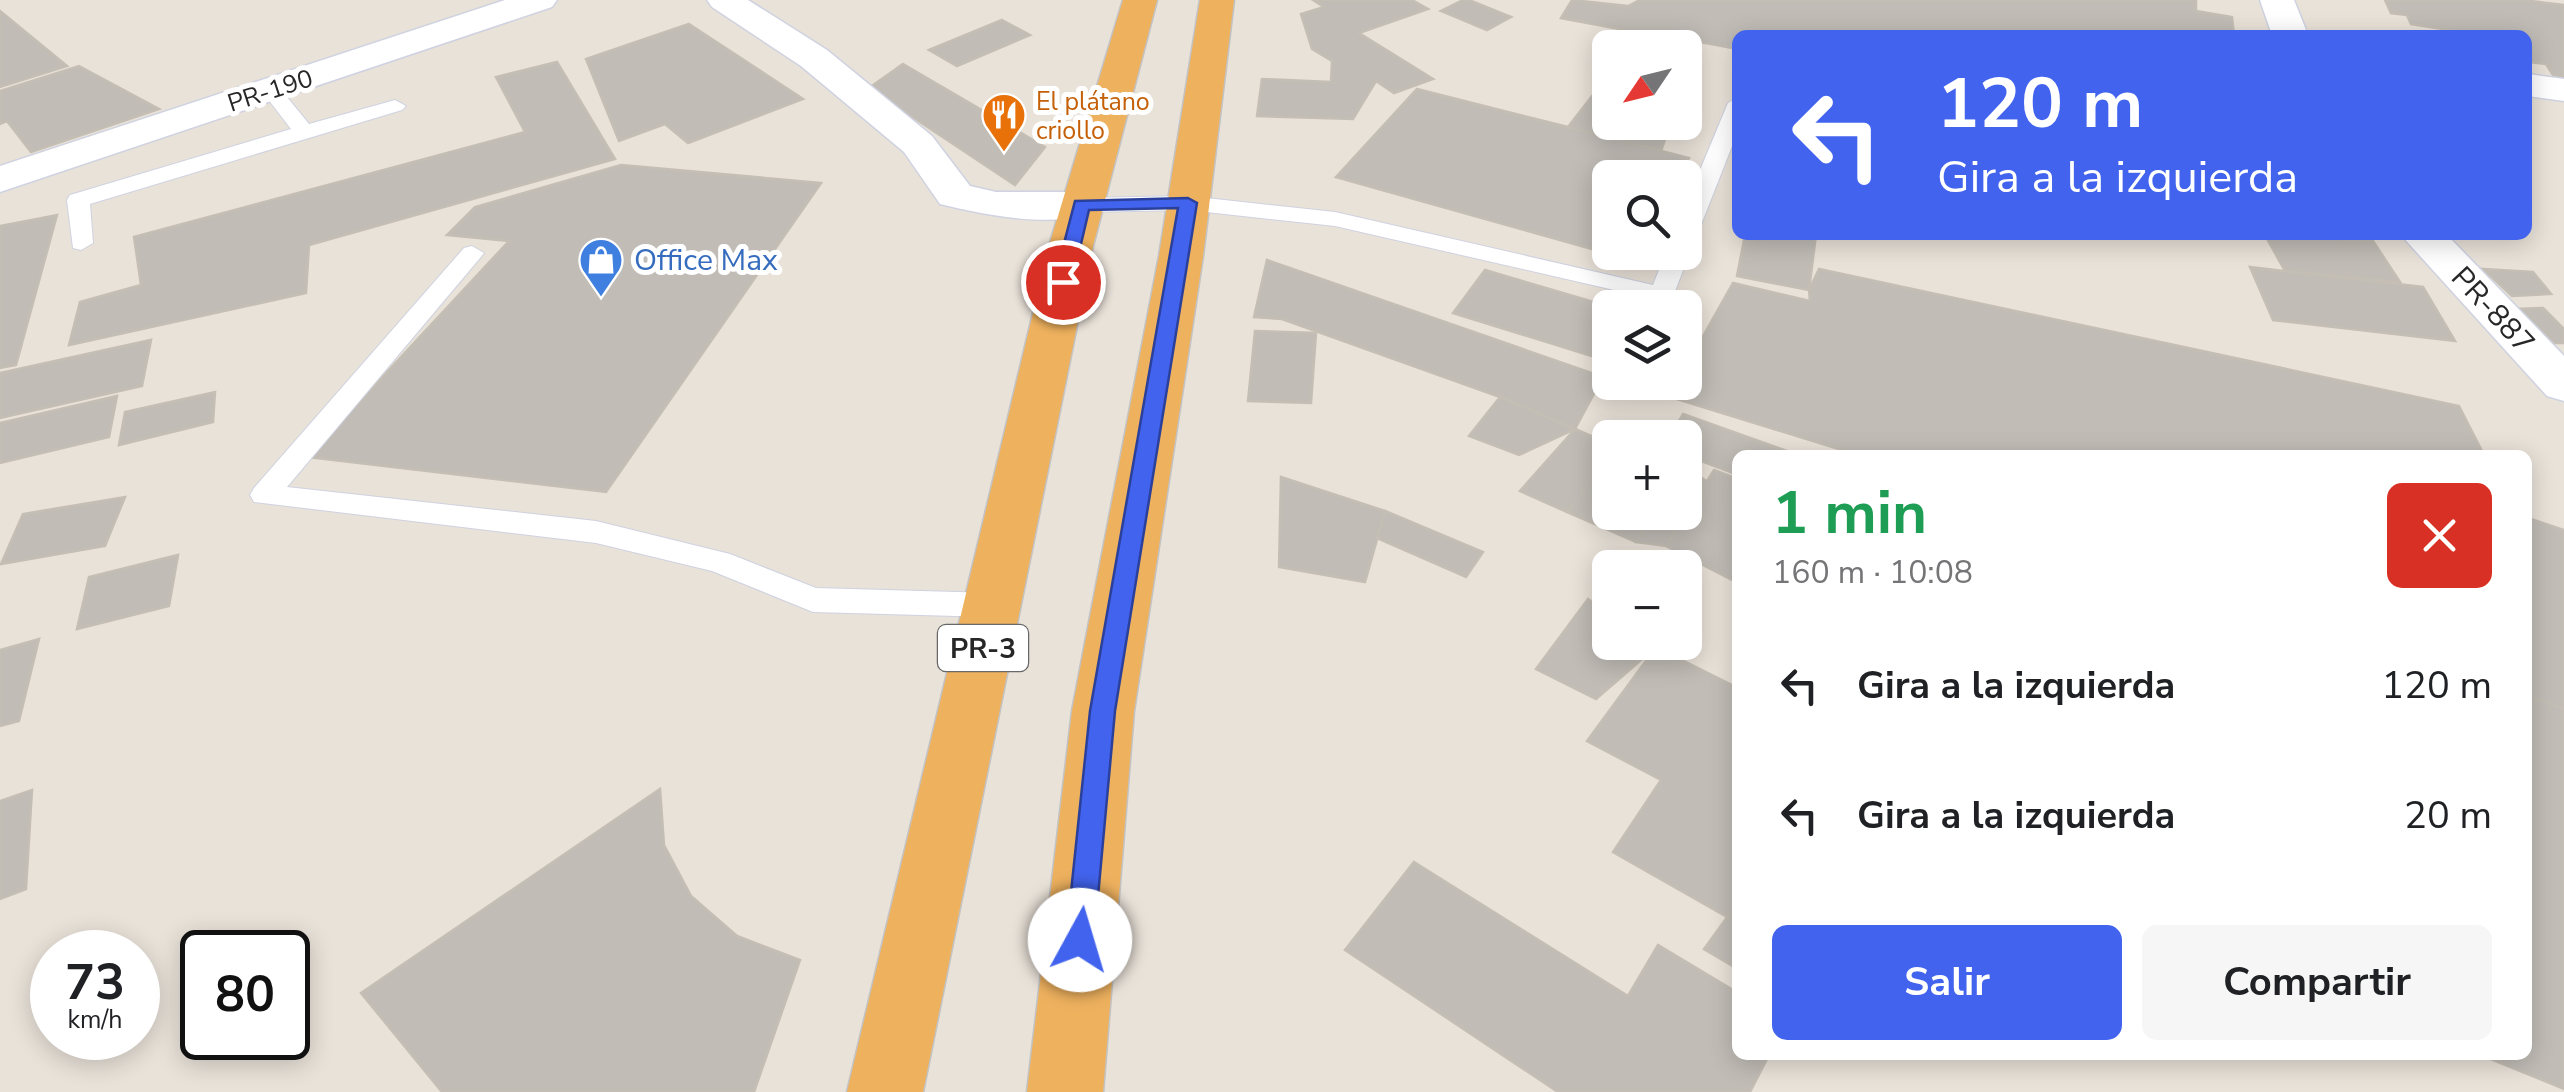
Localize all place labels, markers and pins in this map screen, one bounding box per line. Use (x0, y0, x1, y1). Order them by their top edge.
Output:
place label: El plátano criollo (1036, 85, 1150, 148)
restaurant icon: El plátano criollo (981, 92, 1027, 153)
shop icon: Office Max (578, 237, 624, 298)
place label: Office Max (634, 240, 778, 281)
pin (1021, 240, 1106, 325)

